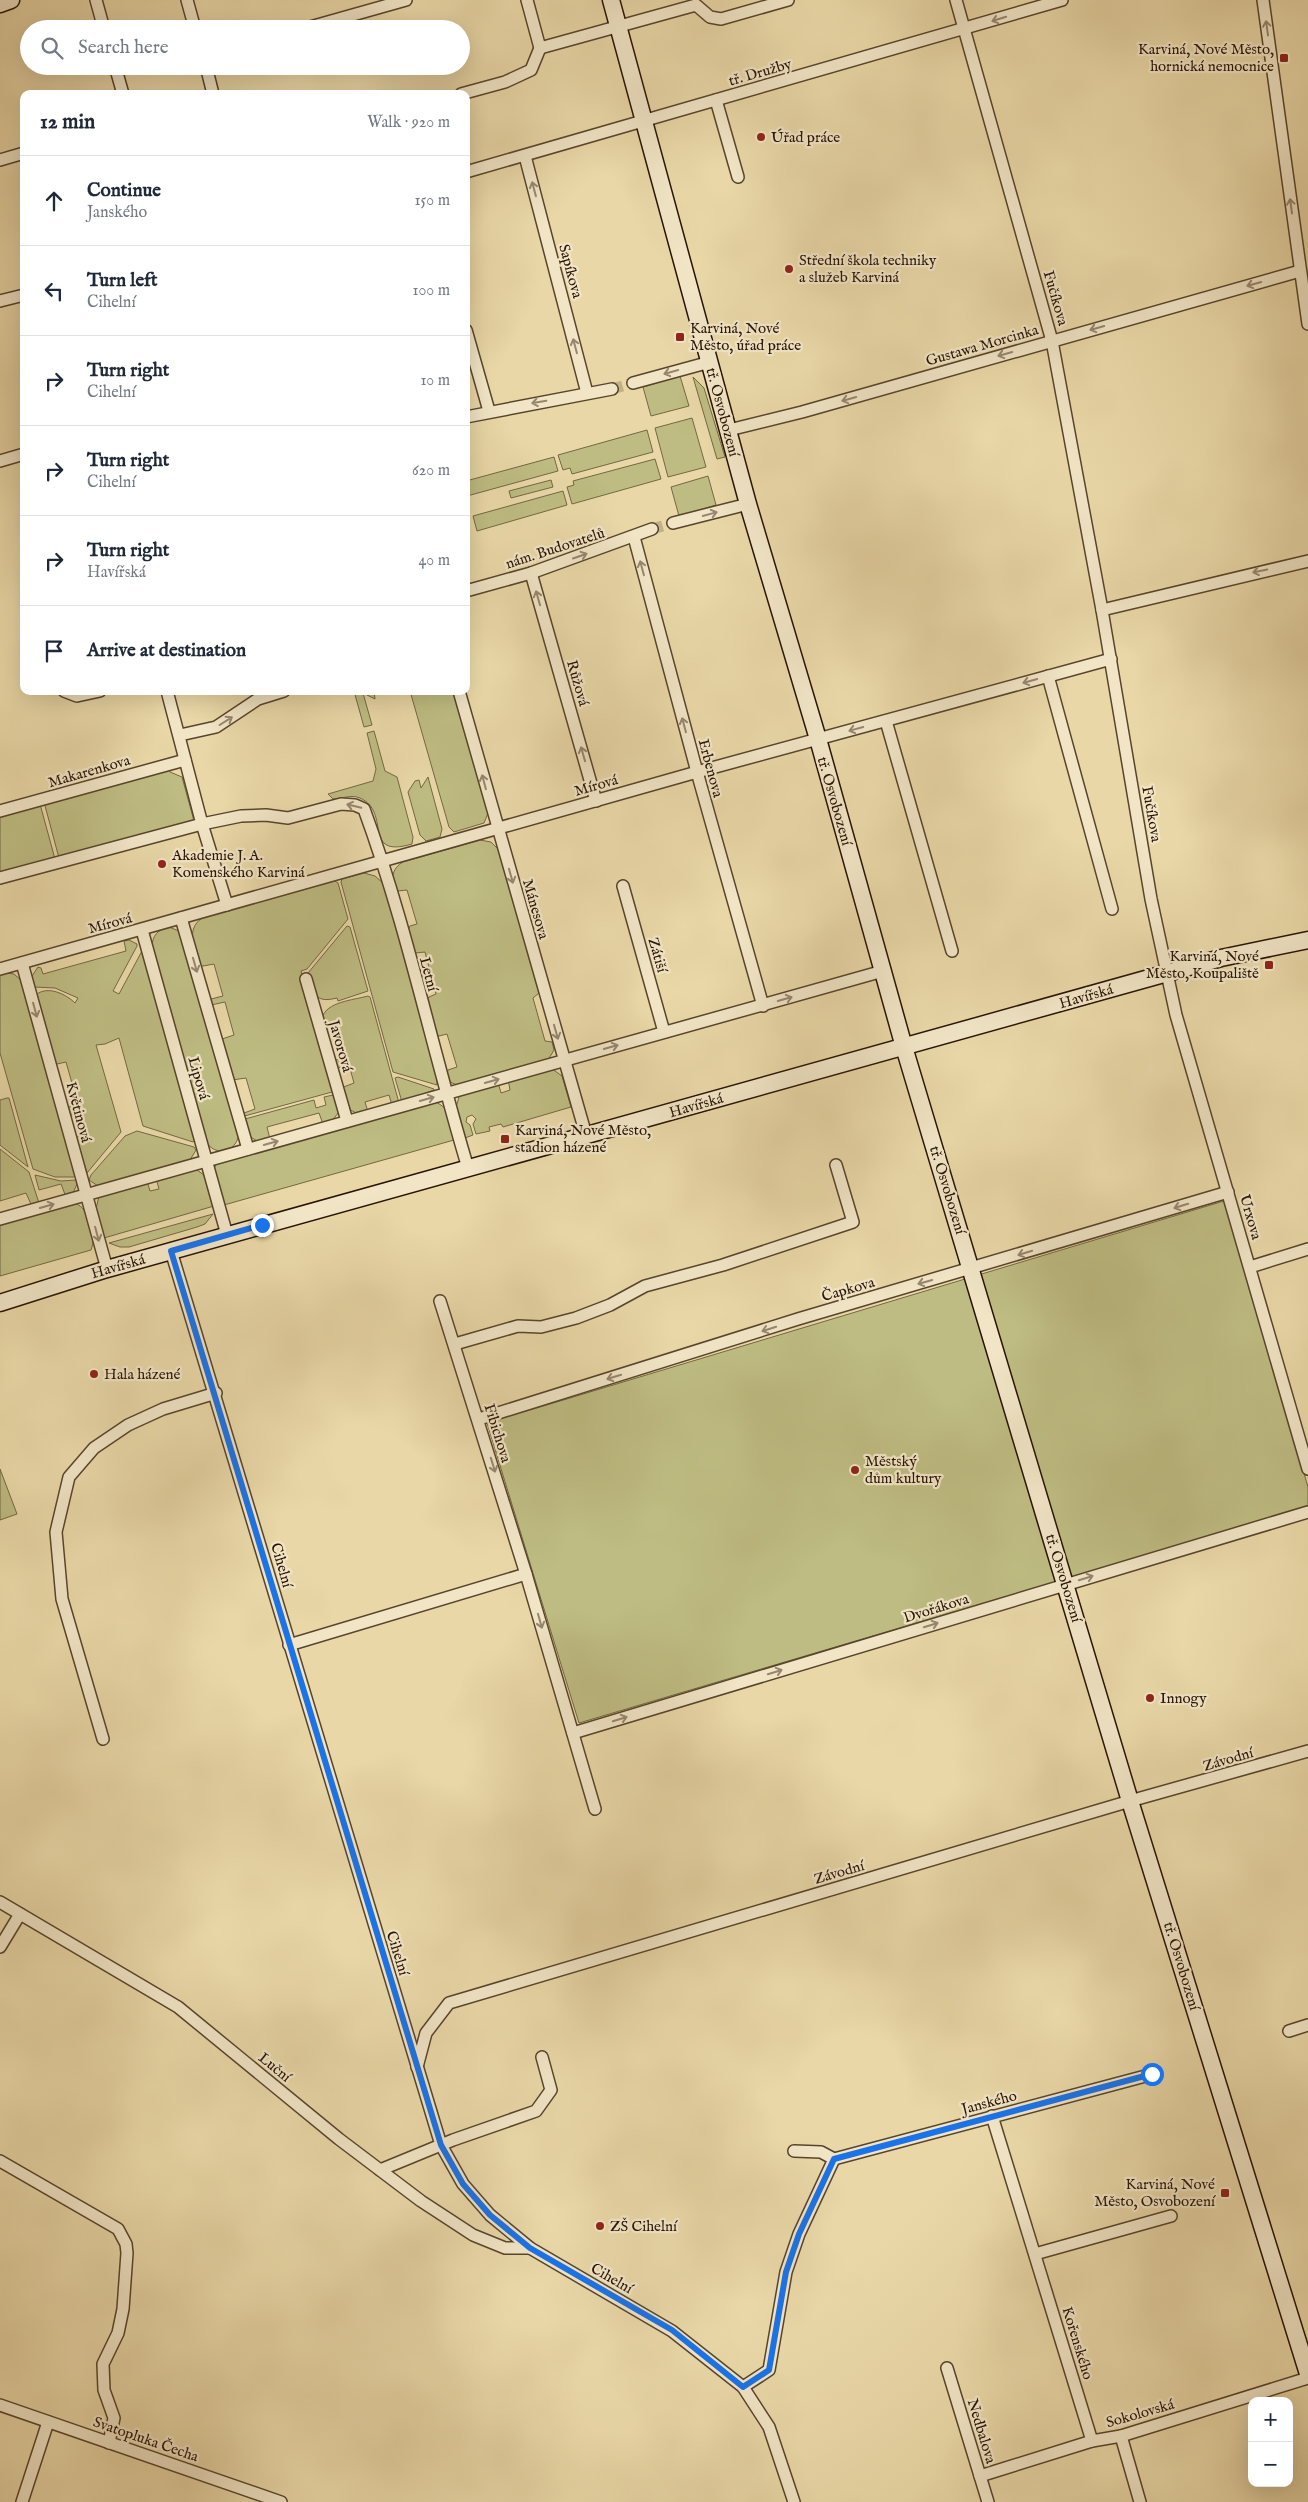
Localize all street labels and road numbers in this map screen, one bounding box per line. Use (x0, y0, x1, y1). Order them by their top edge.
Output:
street label: tř. Družby (726, 54, 794, 91)
street label: Sapíkova (554, 242, 587, 301)
street label: Fučíkova (1039, 268, 1073, 328)
street label: Gustawa Morcinka (924, 320, 1041, 371)
street label: tř. Osvobození (702, 366, 744, 460)
street label: nám. Budovatelů (503, 523, 607, 573)
street label: Růžová (562, 658, 593, 709)
street label: Erbenova (694, 737, 728, 800)
street label: Makarenkova (46, 751, 133, 792)
street label: tř. Osvobození (813, 755, 857, 849)
street label: Mírová (572, 770, 621, 801)
street label: Fučíkova (1137, 785, 1166, 844)
street label: Mánesova (518, 877, 553, 942)
street label: Mírová (86, 908, 135, 938)
street label: Zátiší (643, 935, 672, 976)
street label: Letní (415, 955, 442, 994)
street label: Havířská (1057, 980, 1116, 1013)
street label: Javorová (324, 1016, 357, 1075)
street label: Lipová (183, 1054, 214, 1102)
street label: Květinová (61, 1080, 96, 1145)
street label: Havířská (667, 1089, 726, 1122)
street label: tř. Osvobození (925, 1144, 970, 1238)
street label: Urxova (1235, 1192, 1266, 1242)
street label: Havířská (89, 1250, 148, 1283)
street label: Čapkova (819, 1273, 877, 1306)
street label: Fibichova (480, 1401, 516, 1465)
street label: tř. Osvobození (1041, 1532, 1086, 1626)
street label: Cihelní (266, 1541, 297, 1591)
street label: Dvořákova (901, 1589, 972, 1627)
street label: Závodní (1201, 1743, 1256, 1776)
street label: Závodní (812, 1856, 867, 1889)
street label: tř. Osvobození (1159, 1920, 1204, 2014)
street label: Cihelní (382, 1929, 414, 1979)
street label: Luční (254, 2048, 296, 2087)
street label: Janského (958, 2086, 1019, 2119)
street label: Cihelní (587, 2259, 637, 2299)
street label: Kořenského (1057, 2304, 1098, 2382)
street label: Sokolovská (1104, 2395, 1177, 2432)
street label: Nedbalova (963, 2396, 1001, 2466)
street label: Svatopluka Čecha (91, 2413, 201, 2467)

